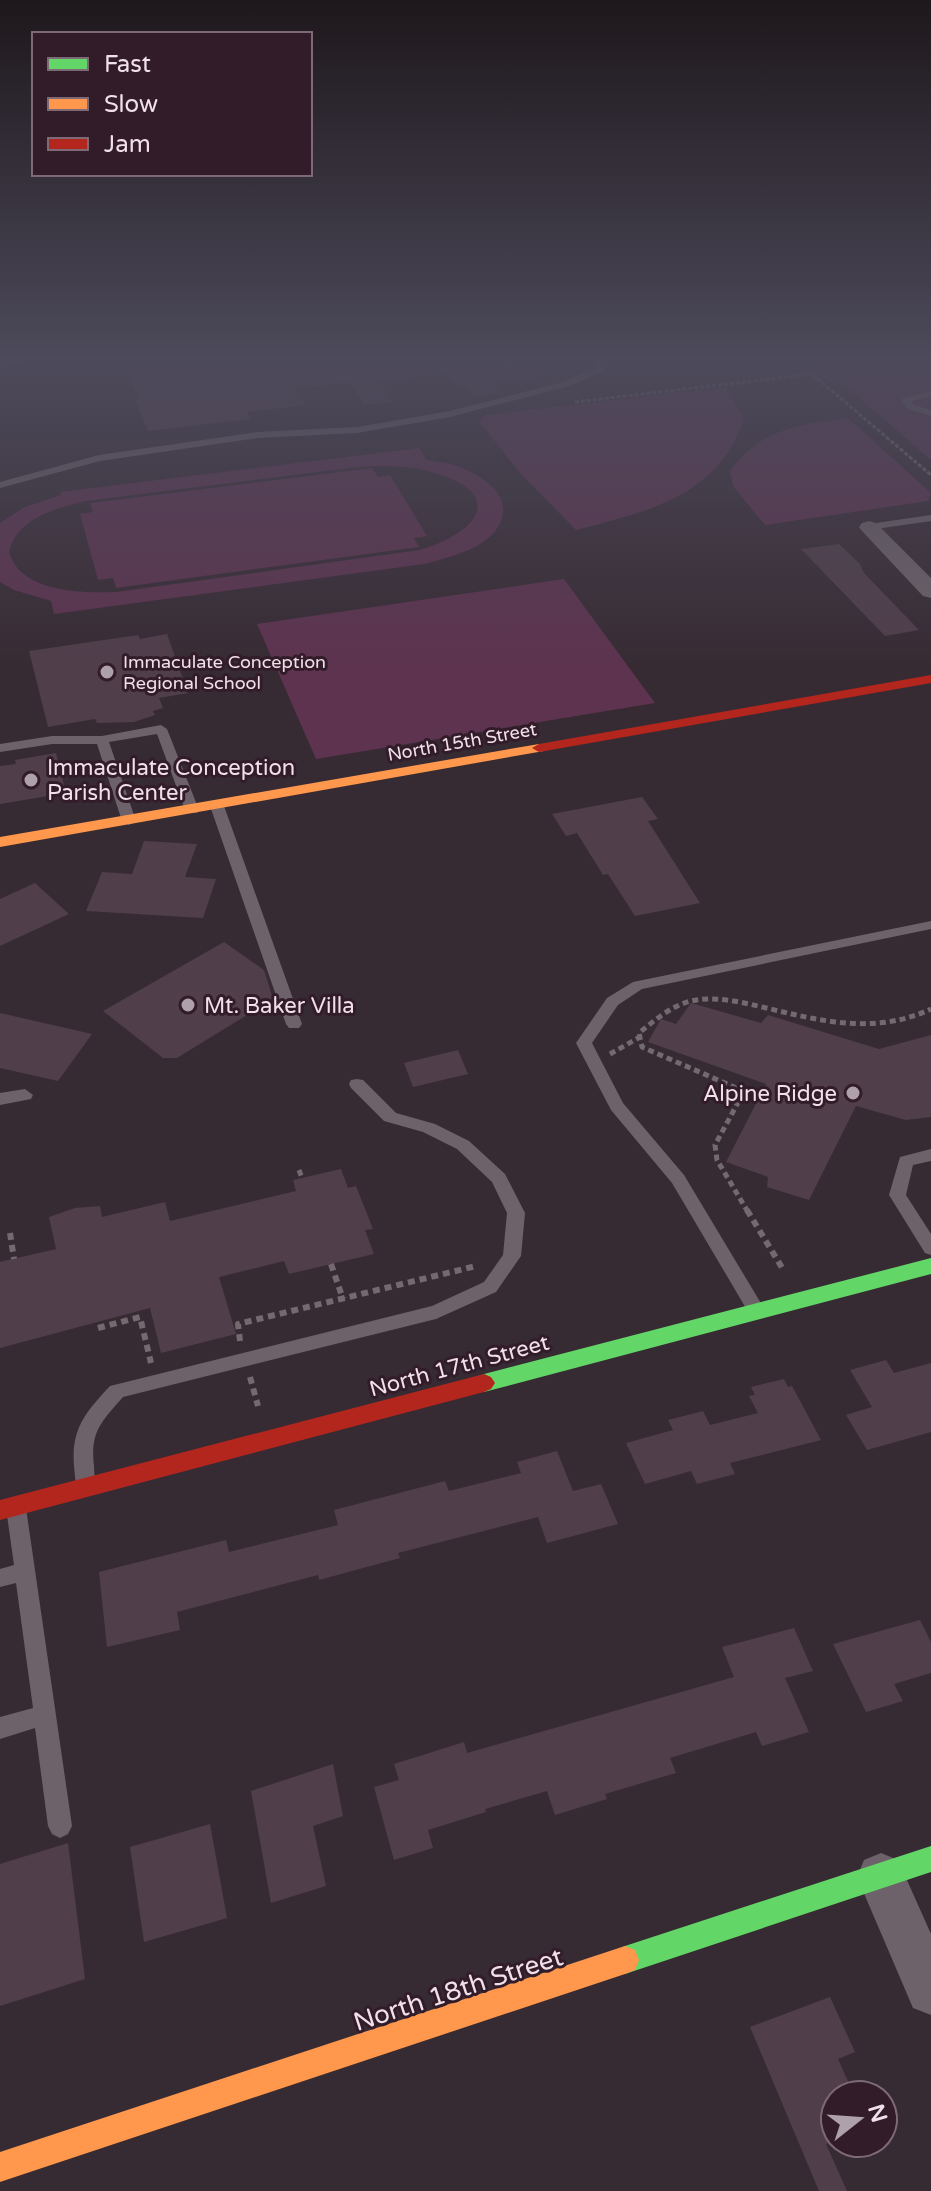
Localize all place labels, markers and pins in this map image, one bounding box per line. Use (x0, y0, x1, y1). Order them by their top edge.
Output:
place label: Immaculate Conception Regional School (123, 651, 326, 694)
marker: Immaculate Conception Regional School (98, 663, 116, 681)
place label: Immaculate Conception Parish Center (47, 755, 295, 806)
marker: Immaculate Conception Parish Center (22, 771, 40, 789)
place label: Mt. Baker Villa (204, 993, 355, 1019)
marker: Mt. Baker Villa (179, 996, 197, 1014)
place label: Alpine Ridge (703, 1081, 837, 1107)
marker: Alpine Ridge (844, 1084, 862, 1102)

